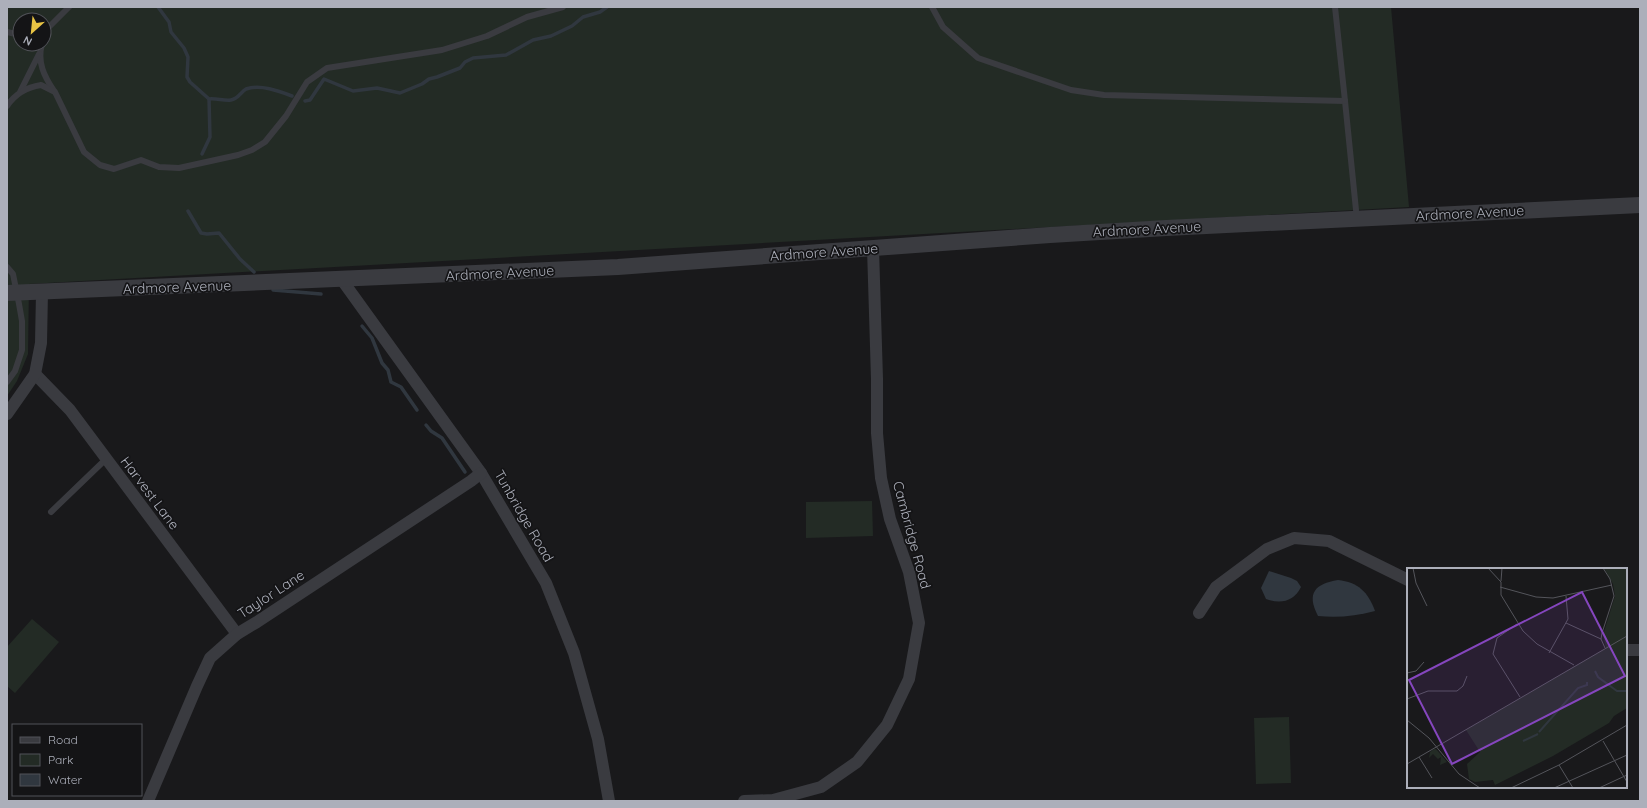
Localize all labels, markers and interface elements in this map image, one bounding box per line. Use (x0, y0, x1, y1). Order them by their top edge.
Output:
north arrow (12, 12, 52, 52)
text: N (21, 33, 34, 49)
street label: Ardmore Avenue (1415, 201, 1525, 225)
street label: Ardmore Avenue (1092, 217, 1202, 241)
street label: Ardmore Avenue (769, 239, 879, 265)
street label: Ardmore Avenue (445, 261, 555, 285)
street label: Ardmore Avenue (122, 276, 232, 298)
street label: Harvest Lane (117, 453, 183, 533)
street label: Tunbridge Road (490, 467, 558, 565)
street label: Cambridge Road (889, 479, 935, 591)
street label: Taylor Lane (234, 566, 308, 622)
inset map (1407, 568, 1627, 788)
legend (12, 724, 142, 796)
text: Road (48, 732, 78, 747)
text: Park (48, 752, 73, 767)
text: Water (48, 772, 83, 787)

